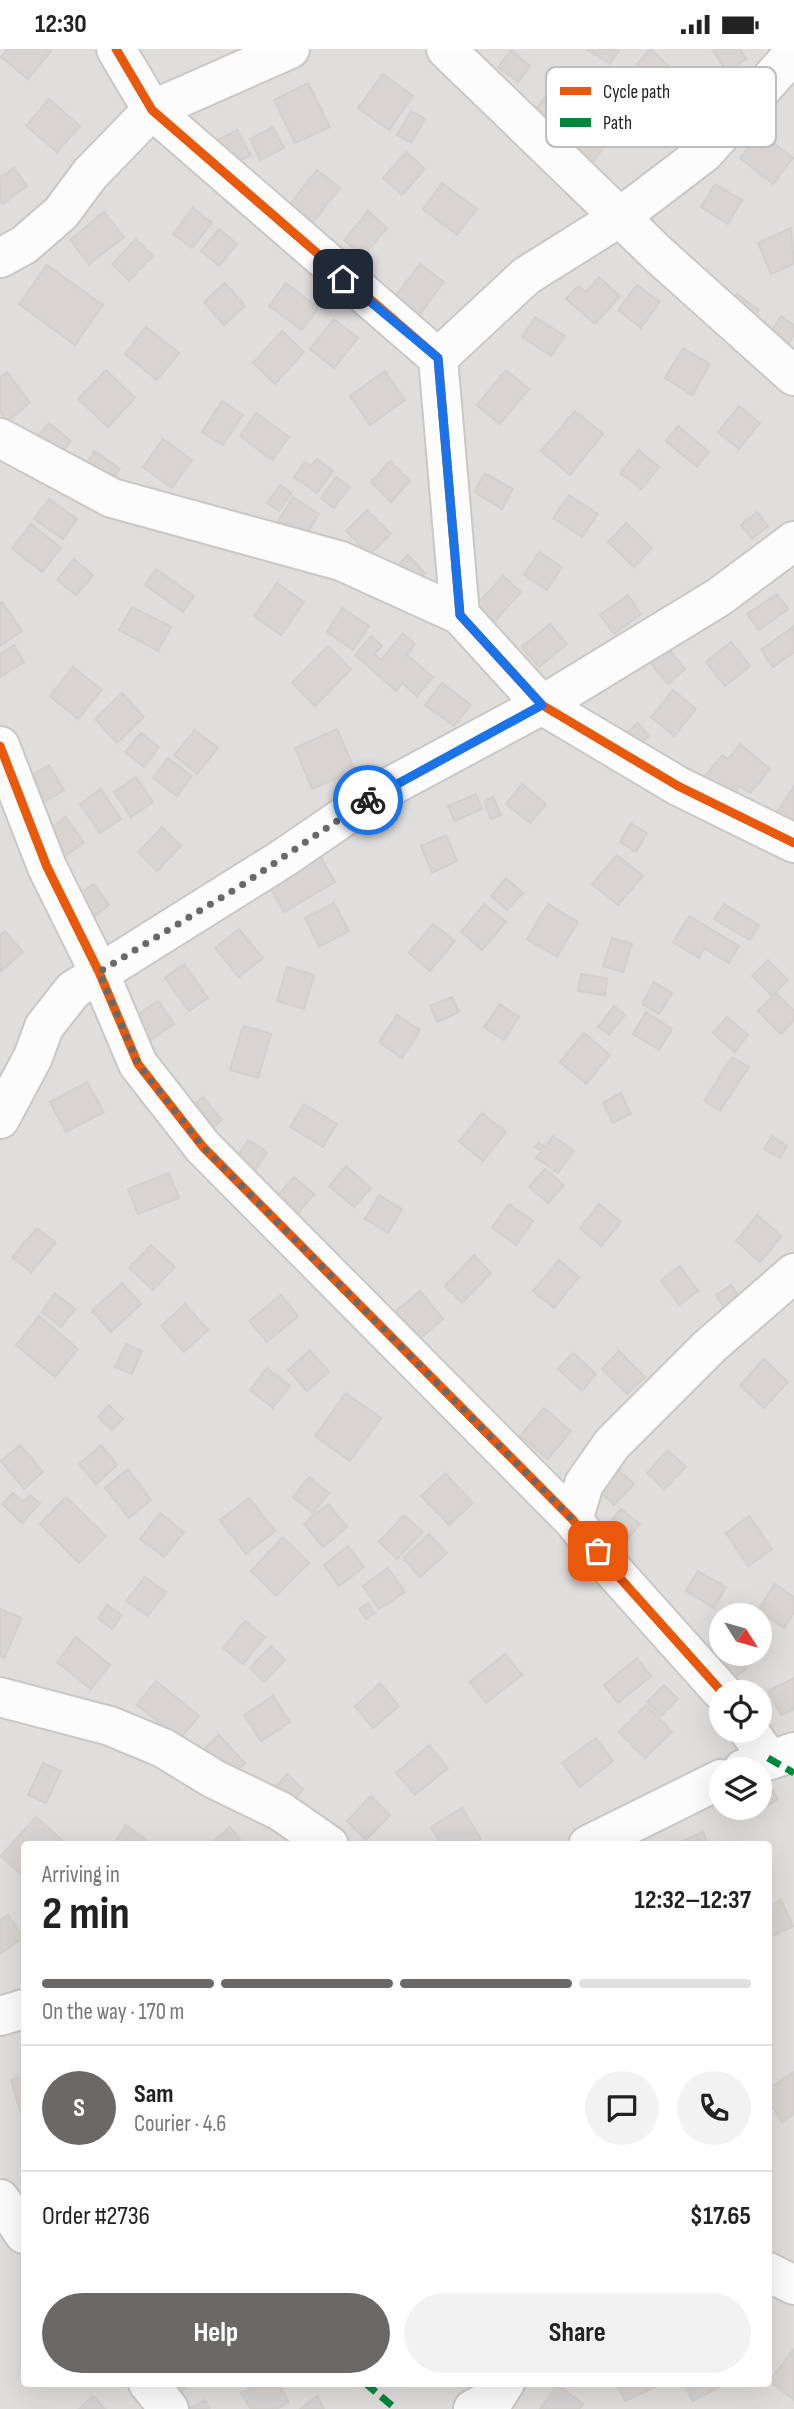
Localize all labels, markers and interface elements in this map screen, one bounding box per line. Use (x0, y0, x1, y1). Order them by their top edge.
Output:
text: 12:30 (35, 9, 87, 40)
legend (546, 67, 776, 147)
text: Cycle path (603, 81, 670, 104)
text: Path (603, 112, 632, 135)
pin (313, 249, 373, 309)
icon: home (324, 260, 362, 298)
courier (333, 765, 403, 835)
icon: bike (349, 781, 387, 819)
pin (568, 1521, 628, 1581)
icon: bag (579, 1532, 617, 1570)
north arrow (709, 1603, 772, 1666)
map controls (709, 1603, 772, 1820)
button: locate (709, 1680, 772, 1743)
button: layers (709, 1757, 772, 1820)
text: Arriving in (42, 1861, 120, 1889)
text: 12:32–12:37 (635, 1885, 751, 1916)
text: 2 min (42, 1887, 130, 1942)
text: On the way · 170 m (42, 1998, 184, 2026)
button: chat (585, 2071, 659, 2145)
button: phone (677, 2071, 751, 2145)
text: Sam (134, 2079, 174, 2110)
text: S (73, 2093, 85, 2124)
text: Courier · 4.6 (134, 2110, 226, 2138)
text: Order #2736 (42, 2201, 150, 2232)
text: $17.65 (690, 2201, 751, 2232)
button: Help (42, 2293, 390, 2373)
button: Share (404, 2293, 751, 2373)

